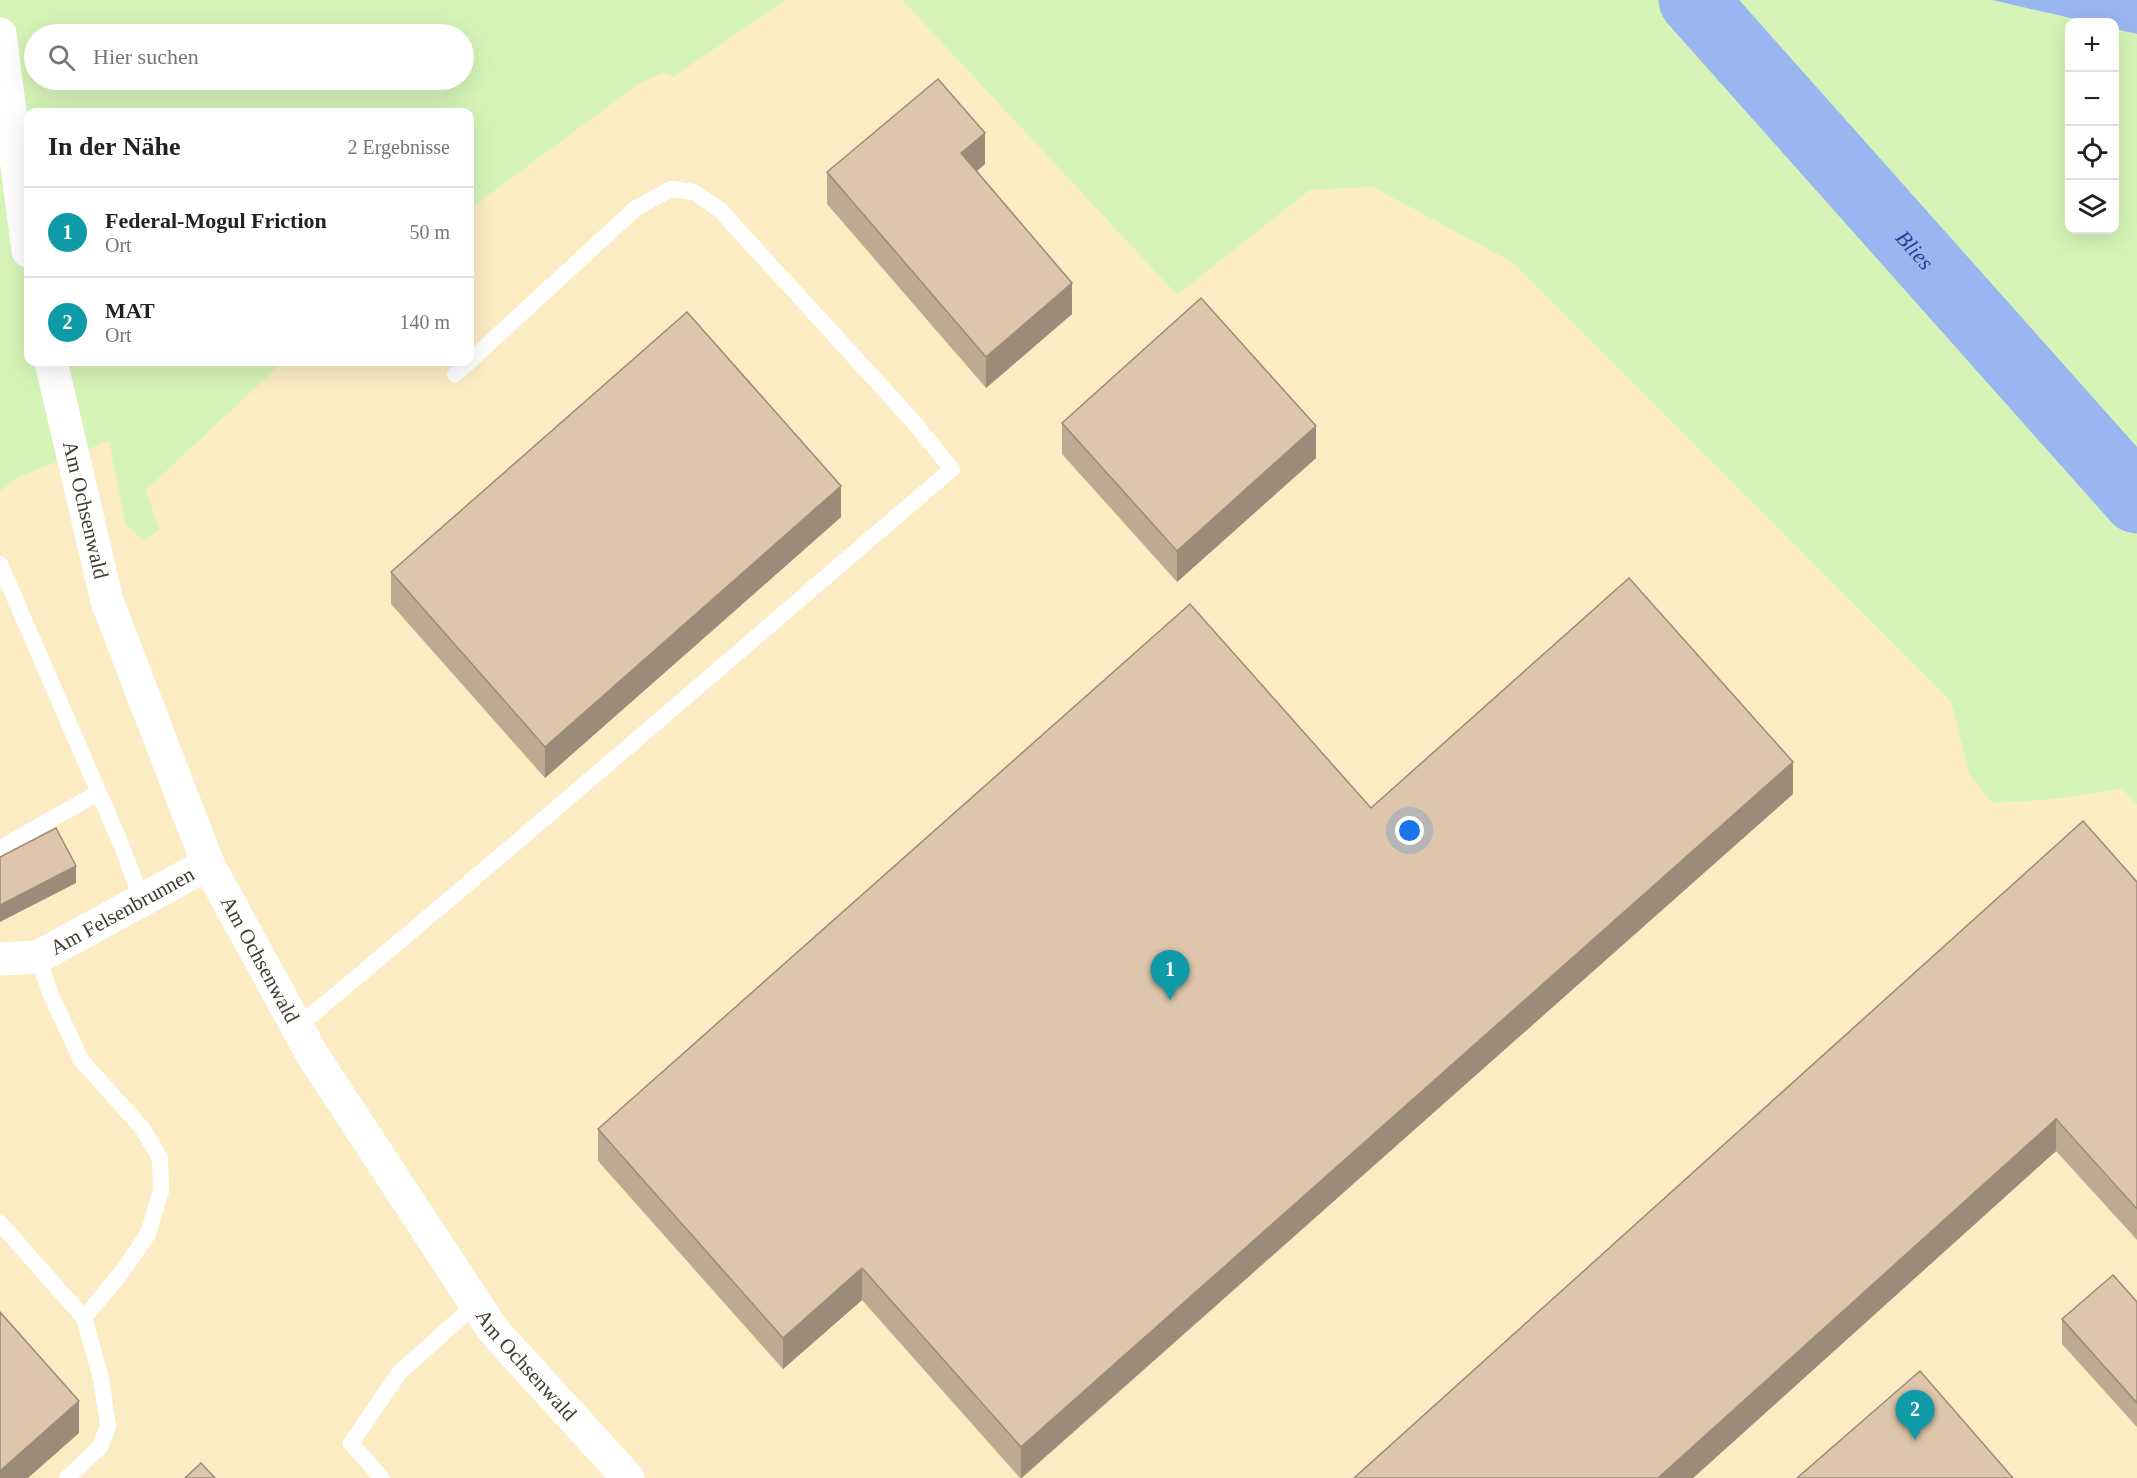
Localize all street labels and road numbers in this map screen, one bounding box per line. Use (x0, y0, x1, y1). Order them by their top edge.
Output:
street label: Am Ochsenwald (58, 439, 114, 582)
street label: Am Felsenbrunnen (46, 862, 199, 960)
street label: Am Ochsenwald (216, 892, 305, 1027)
street label: Am Ochsenwald (471, 1305, 582, 1426)

